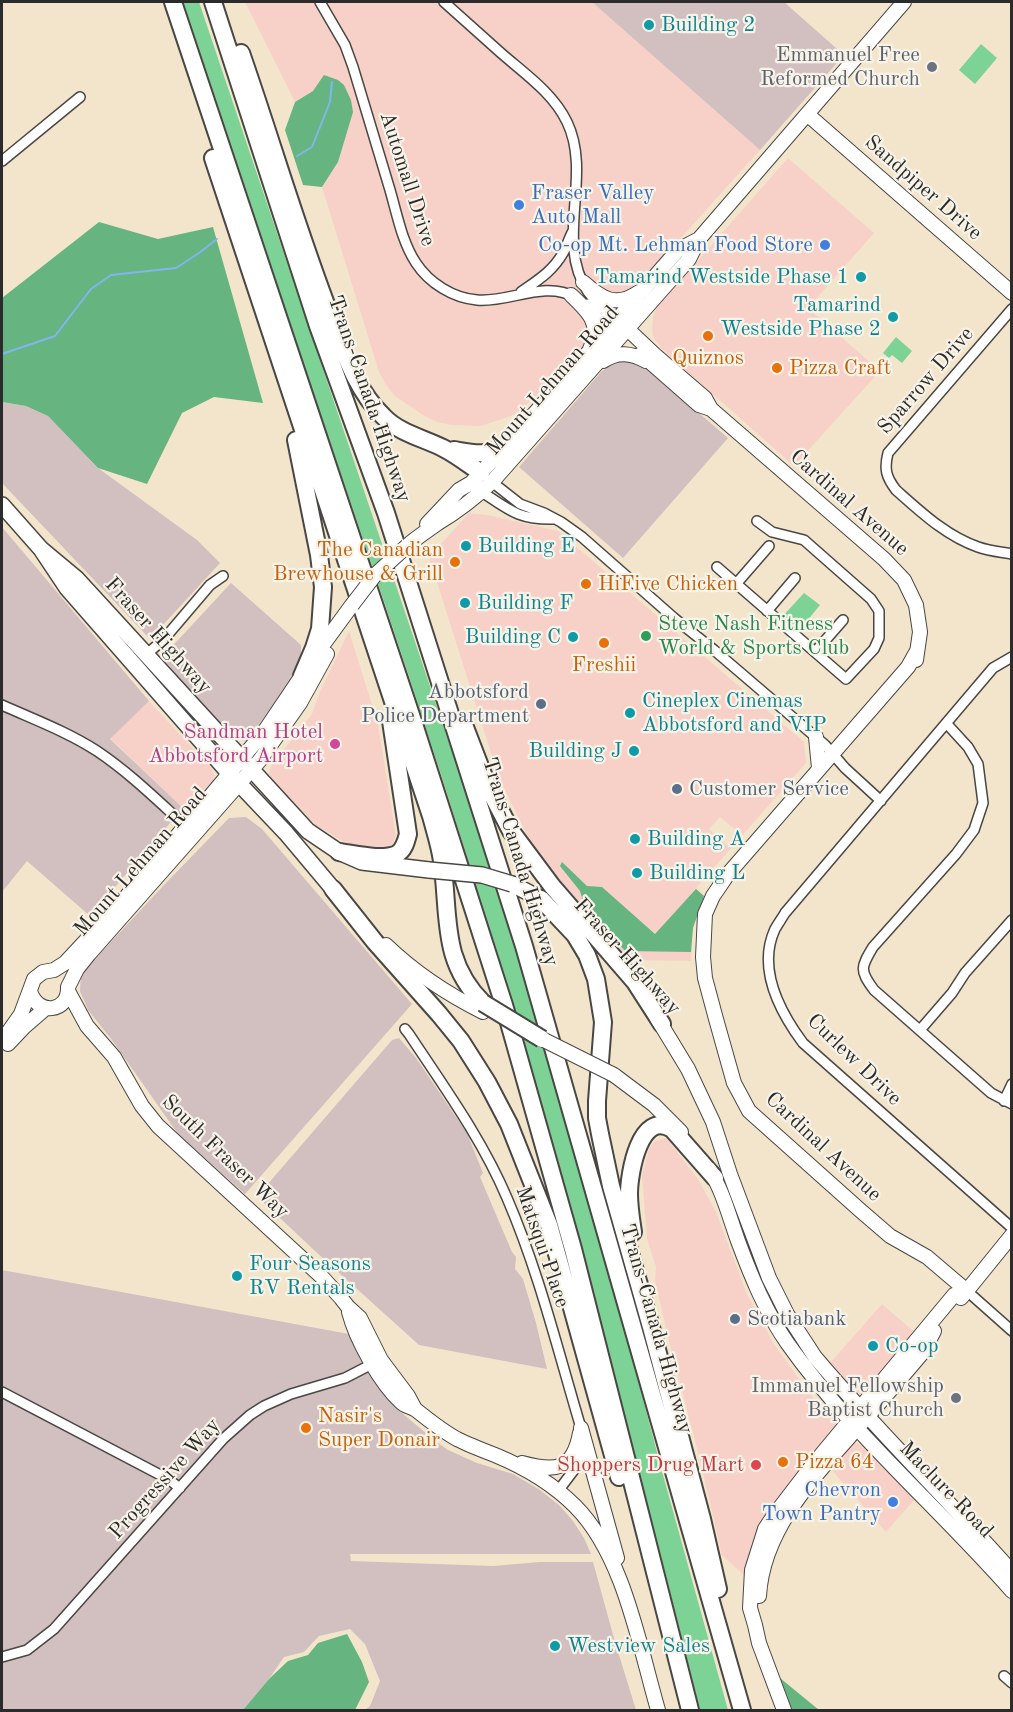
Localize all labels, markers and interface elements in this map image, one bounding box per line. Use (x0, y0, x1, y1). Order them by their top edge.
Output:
place label: Building 2 (661, 12, 755, 38)
marker: Building 2 (642, 18, 656, 32)
place label: Emmanuel Free Reformed Church (760, 42, 920, 92)
marker: Emmanuel Free Reformed Church (925, 60, 939, 74)
street label: Automall Drive (373, 109, 441, 249)
street label: Sandpiper Drive (859, 130, 987, 246)
place label: Fraser Valley Auto Mall (531, 180, 654, 230)
marker: Fraser Valley Auto Mall (512, 198, 526, 212)
place label: Co-op Mt. Lehman Food Store (538, 232, 813, 258)
marker: Co-op Mt. Lehman Food Store (818, 238, 832, 252)
place label: Tamarind Westside Phase 1 (594, 264, 849, 290)
marker: Tamarind Westside Phase 1 (854, 270, 868, 284)
street label: Trans-Canada Highway (322, 292, 416, 506)
place label: Tamarind Westside Phase 2 (720, 292, 881, 342)
street label: Mount Lehman Road (481, 301, 625, 461)
marker: Tamarind Westside Phase 2 (886, 310, 900, 324)
street label: Sparrow Drive (872, 322, 980, 440)
marker: Quiznos (701, 329, 715, 343)
place label: Quiznos (672, 345, 744, 371)
place label: Pizza Craft (789, 355, 891, 381)
marker: Pizza Craft (770, 361, 784, 375)
street label: Cardinal Avenue (784, 444, 914, 562)
place label: Building E (478, 533, 575, 559)
place label: The Canadian Brewhouse & Grill (273, 537, 443, 587)
marker: Building E (459, 539, 473, 553)
marker: The Canadian Brewhouse & Grill (448, 555, 462, 569)
place label: HiFive Chicken (598, 571, 738, 597)
street label: Fraser Highway (99, 572, 217, 700)
marker: HiFive Chicken (579, 577, 593, 591)
place label: Building F (477, 590, 573, 616)
marker: Building F (458, 596, 472, 610)
place label: Steve Nash Fitness World & Sports Club (658, 611, 849, 661)
place label: Building C (465, 624, 561, 650)
marker: Steve Nash Fitness World & Sports Club (639, 629, 653, 643)
marker: Building C (566, 630, 580, 644)
marker: Freshii (597, 636, 611, 650)
place label: Freshii (572, 652, 636, 678)
place label: Abbotsford Police Department (361, 679, 529, 729)
place label: Cineplex Cinemas Abbotsford and VIP (642, 688, 827, 738)
marker: Abbotsford Police Department (534, 697, 548, 711)
marker: Cineplex Cinemas Abbotsford and VIP (623, 706, 637, 720)
place label: Sandman Hotel Abbotsford Airport (148, 719, 323, 769)
marker: Sandman Hotel Abbotsford Airport (328, 737, 342, 751)
place label: Building J (528, 738, 622, 764)
marker: Building J (627, 744, 641, 758)
street label: Trans-Canada Highway (476, 754, 564, 970)
place label: Customer Service (689, 776, 849, 802)
street label: Mount Lehman Road (69, 782, 213, 942)
marker: Customer Service (670, 782, 684, 796)
place label: Building A (647, 826, 745, 852)
marker: Building A (628, 832, 642, 846)
place label: Building L (649, 860, 745, 886)
marker: Building L (630, 866, 644, 880)
street label: Fraser Highway (568, 893, 686, 1021)
street label: Curlew Drive (801, 1009, 907, 1111)
street label: Cardinal Avenue (760, 1087, 886, 1207)
street label: South Fraser Way (156, 1090, 294, 1224)
street label: Matsqui Place (509, 1183, 575, 1311)
street label: Trans-Canada Highway (614, 1221, 698, 1437)
place label: Four Seasons RV Rentals (249, 1251, 371, 1301)
marker: Four Seasons RV Rentals (230, 1269, 244, 1283)
place label: Scotiabank (747, 1306, 846, 1332)
marker: Scotiabank (728, 1312, 742, 1326)
place label: Co-op (885, 1333, 939, 1359)
marker: Co-op (866, 1339, 880, 1353)
place label: Immanuel Fellowship Baptist Church (751, 1373, 944, 1423)
marker: Immanuel Fellowship Baptist Church (949, 1391, 963, 1405)
place label: Nasir's Super Donair (318, 1403, 440, 1453)
street label: Progressive Way (104, 1413, 226, 1545)
marker: Nasir's Super Donair (299, 1421, 313, 1435)
street label: Maclure Road (894, 1436, 998, 1544)
place label: Pizza 64 (795, 1449, 874, 1475)
place label: Shoppers Drug Mart (557, 1452, 744, 1478)
marker: Pizza 64 (776, 1455, 790, 1469)
marker: Shoppers Drug Mart (749, 1458, 763, 1472)
place label: Chevron Town Pantry (762, 1477, 881, 1527)
marker: Chevron Town Pantry (886, 1495, 900, 1509)
place label: Westview Sales (567, 1633, 710, 1659)
marker: Westview Sales (548, 1639, 562, 1653)

